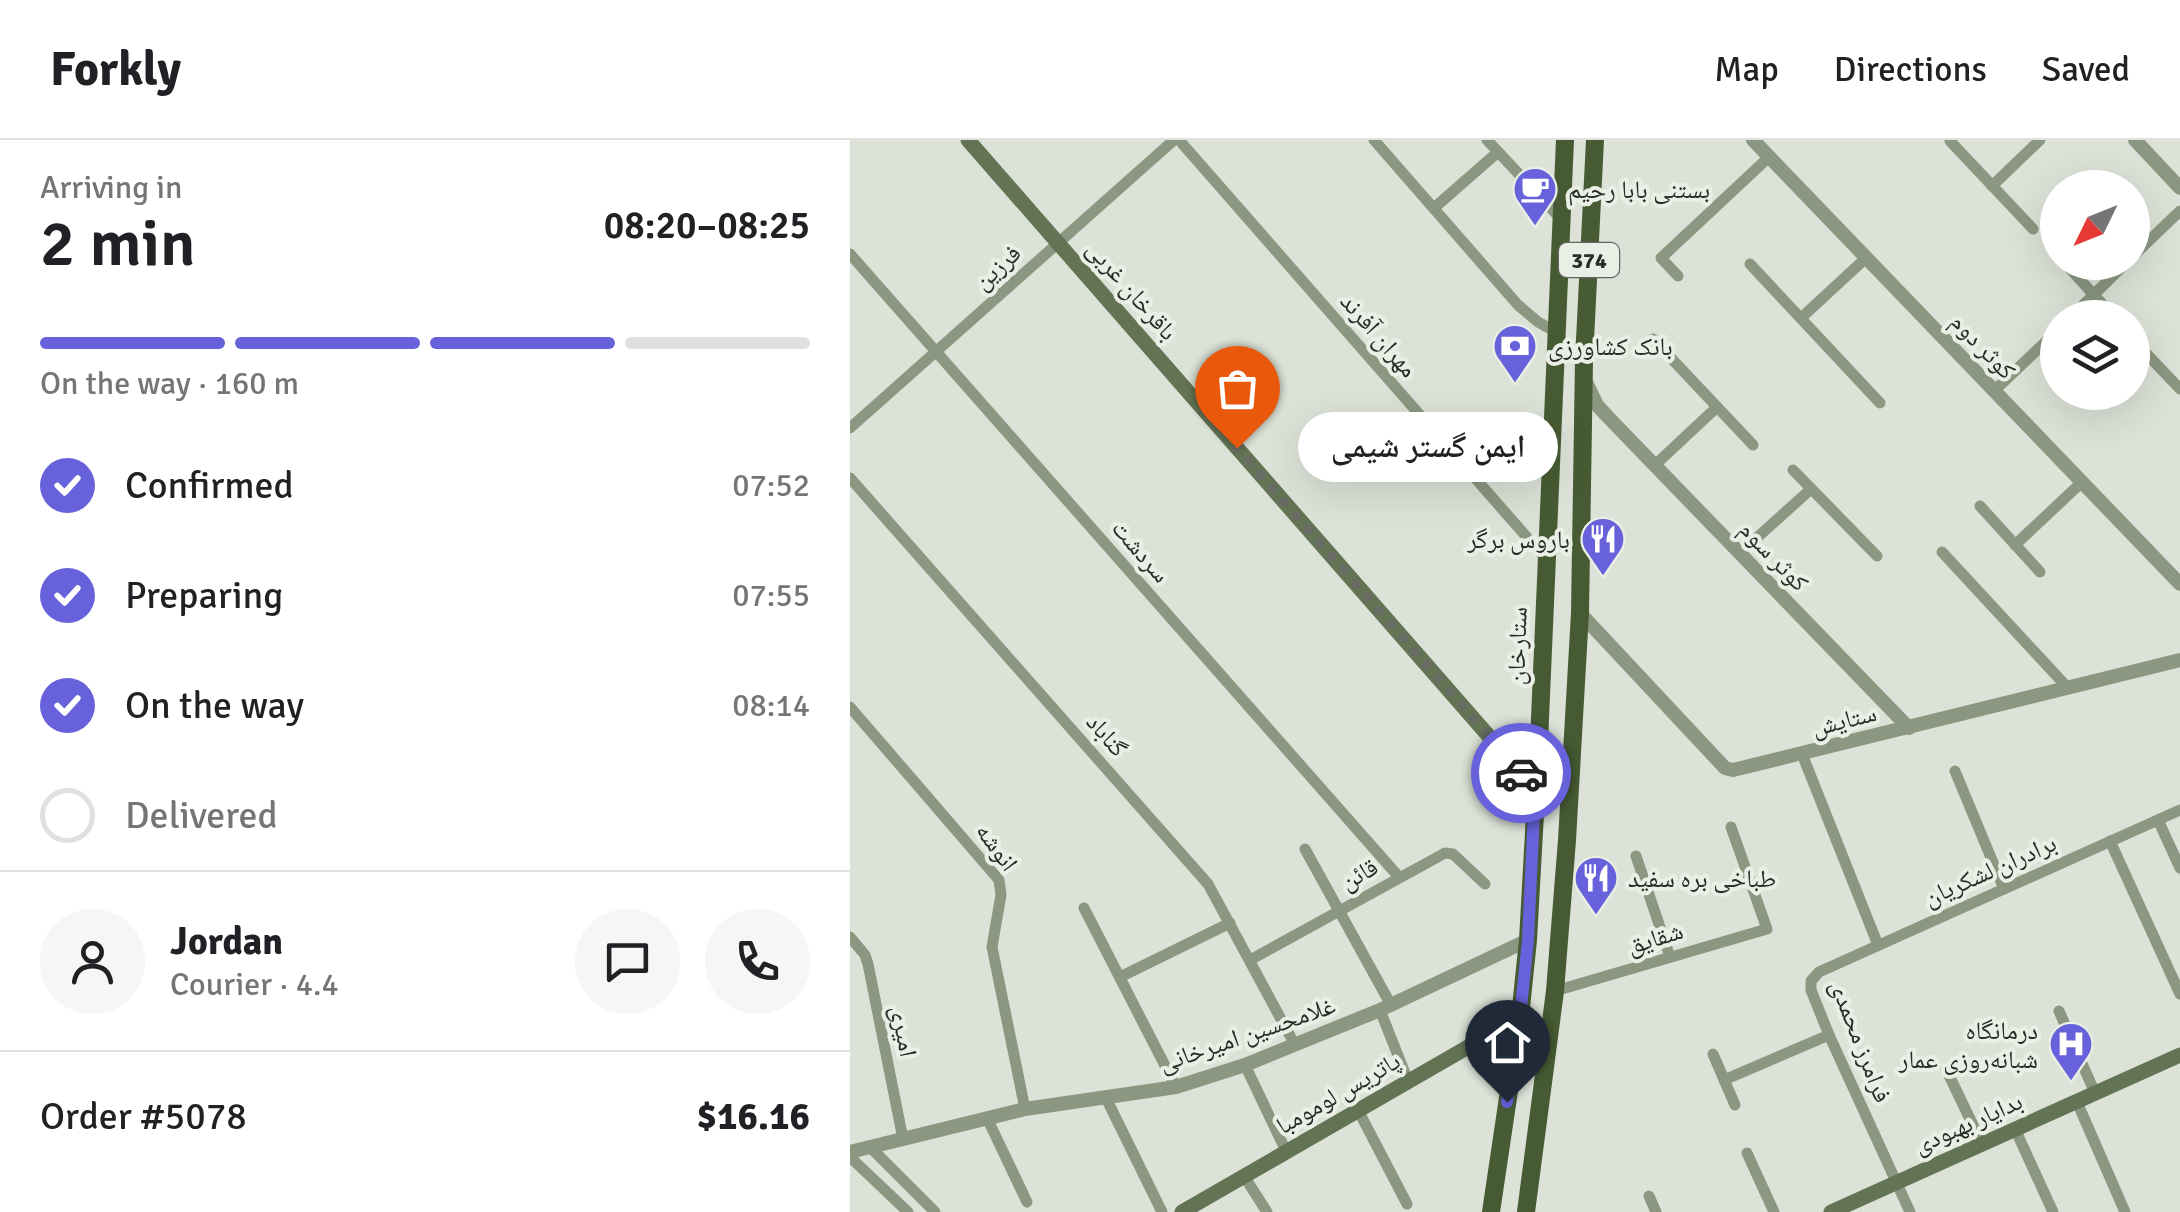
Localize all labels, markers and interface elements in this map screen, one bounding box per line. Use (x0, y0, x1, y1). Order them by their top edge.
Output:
text: Forkly (50, 40, 181, 99)
text: Map (1714, 48, 1779, 91)
text: Directions (1834, 48, 1987, 91)
text: Saved (2042, 48, 2130, 91)
cafe icon: بستنی بابا رحیم (1512, 166, 1558, 227)
text: Arriving in (40, 168, 182, 207)
north arrow (2040, 170, 2150, 280)
map controls (2040, 170, 2150, 410)
place label: بستنی بابا رحیم (1568, 174, 1710, 206)
text: 08:20–08:25 (604, 202, 810, 249)
text: 2 min (40, 204, 196, 284)
street label: باقرخان غربی (1080, 233, 1184, 347)
street label: فرزین (967, 238, 1027, 296)
road number: 374 (1559, 243, 1619, 277)
street label: مهران آفرند (1334, 286, 1424, 384)
button: layers (2040, 300, 2150, 410)
street label: کوثر دوم (1943, 306, 2022, 386)
bank icon: بانک کشاورزی (1492, 323, 1538, 384)
place label: بانک کشاورزی (1548, 331, 1673, 362)
pin (1195, 346, 1280, 449)
icon: bag (1210, 361, 1265, 416)
text: On the way · 160 m (40, 364, 299, 403)
callout: ایمن گستر شیمی (1297, 413, 1557, 483)
text: ایمن گستر شیمی (1331, 427, 1525, 466)
icon: check (40, 458, 95, 513)
text: Confirmed (125, 462, 294, 509)
text: 07:52 (732, 466, 810, 505)
street label: سردشت (1105, 513, 1177, 589)
street label: کوثر سوم (1732, 514, 1815, 599)
restaurant icon: باروس برگر (1580, 516, 1626, 577)
place label: باروس برگر (1466, 524, 1570, 555)
icon: check (40, 568, 95, 623)
text: Preparing (125, 572, 283, 619)
text: 07:55 (732, 576, 810, 615)
street label: ستارخان (1500, 606, 1534, 686)
icon: check (40, 678, 95, 733)
text: On the way (125, 682, 304, 729)
text: 08:14 (732, 686, 810, 725)
street label: ستایش (1808, 697, 1880, 743)
street label: گناباد (1080, 707, 1134, 763)
courier (1471, 723, 1571, 823)
icon: car (1494, 746, 1549, 801)
text: Delivered (125, 792, 278, 839)
street label: انوشه (969, 817, 1025, 877)
street label: برادران لشکریان (1919, 827, 2061, 913)
street label: قائن (1335, 851, 1383, 897)
restaurant icon: طباخی بره سفید (1573, 855, 1619, 916)
place label: طباخی بره سفید (1628, 863, 1776, 894)
button: person (40, 909, 145, 1014)
button: chat (575, 909, 680, 1014)
button: phone (705, 909, 810, 1014)
street label: شقایق (1623, 915, 1687, 961)
text: Jordan (170, 918, 283, 965)
text: Courier · 4.4 (170, 965, 339, 1004)
street label: فرامرز محمدی (1823, 975, 1899, 1107)
street label: غلامحسین امیرخانی (1155, 989, 1339, 1079)
pin (1465, 1000, 1550, 1103)
street label: امیری (884, 1003, 924, 1059)
icon: home (1480, 1015, 1535, 1070)
place label: درمانگاه شبانه‌روزی عمار (1898, 1015, 2038, 1075)
hospital icon: درمانگاه شبانه‌روزی عمار (2048, 1021, 2094, 1082)
street label: پاتریس لومومبا (1270, 1045, 1406, 1141)
street label: بدایار بهبودی (1909, 1085, 2027, 1161)
text: Order #5078 (40, 1093, 247, 1140)
text: $16.16 (697, 1093, 810, 1140)

